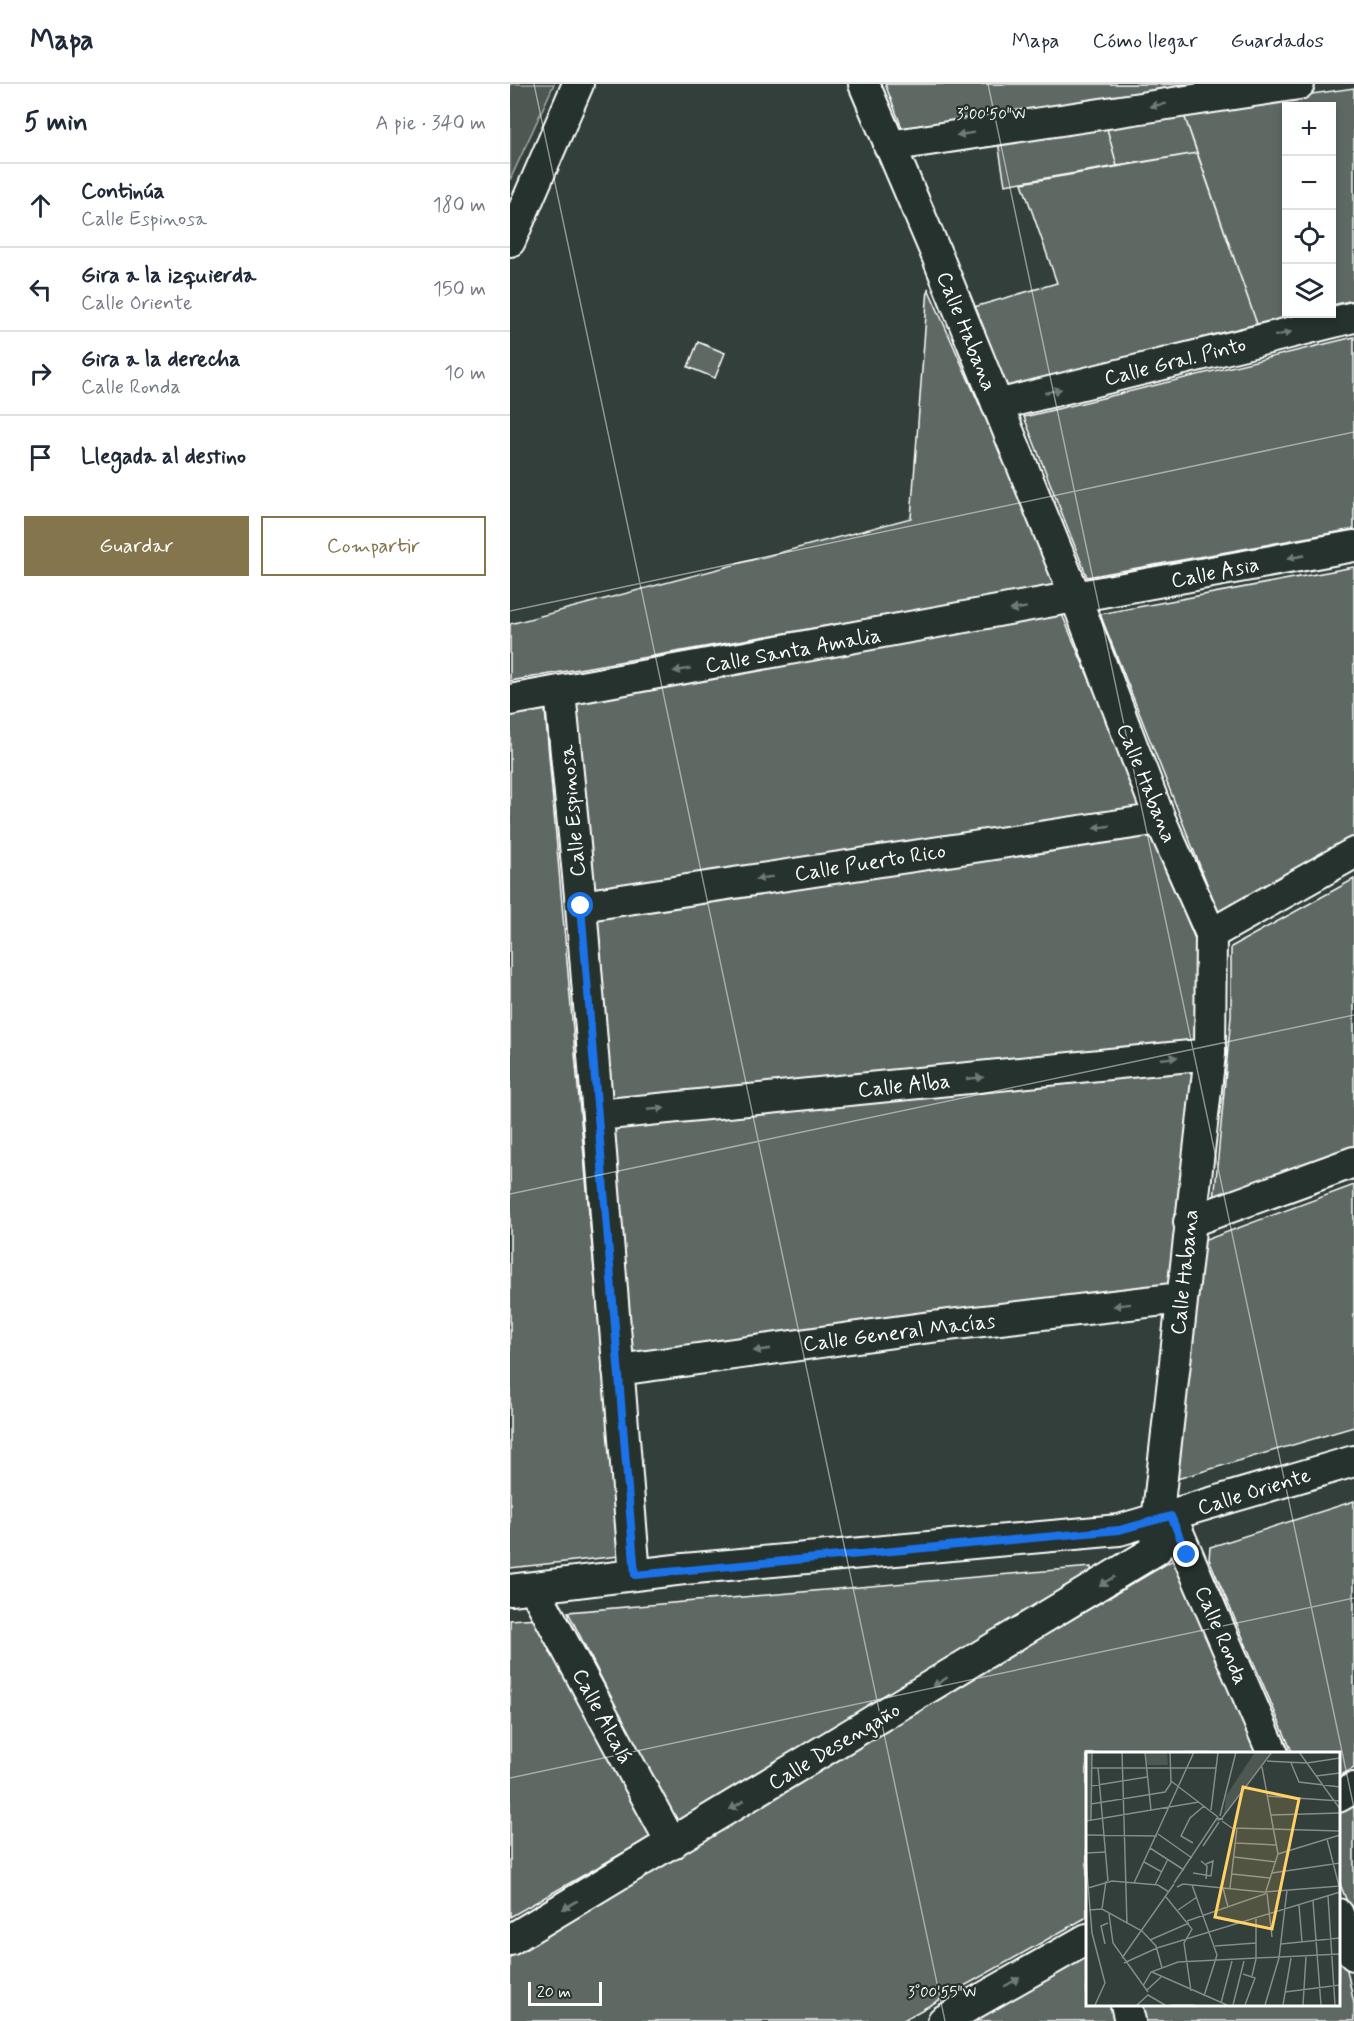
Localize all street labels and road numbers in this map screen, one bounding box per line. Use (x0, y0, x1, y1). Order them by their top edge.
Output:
street label: Calle Habana (929, 268, 1003, 395)
street label: Calle Gral. Pinto (1101, 331, 1249, 393)
street label: Calle Asia (1169, 551, 1262, 595)
street label: Calle Santa Amalia (703, 622, 883, 680)
street label: Calle Habana (1109, 720, 1183, 847)
street label: Calle Espinosa (553, 743, 593, 878)
street label: Calle Puerto Rico (793, 837, 948, 889)
street label: Calle Alba (856, 1067, 952, 1105)
street label: Calle Habana (1164, 1208, 1206, 1336)
street label: Calle General Macías (801, 1307, 997, 1359)
street label: Calle Oriente (1194, 1461, 1314, 1522)
street label: Calle Ronda (1188, 1582, 1254, 1689)
street label: Calle Alcalá (565, 1664, 639, 1769)
street label: Calle Desengaño (763, 1696, 906, 1797)

